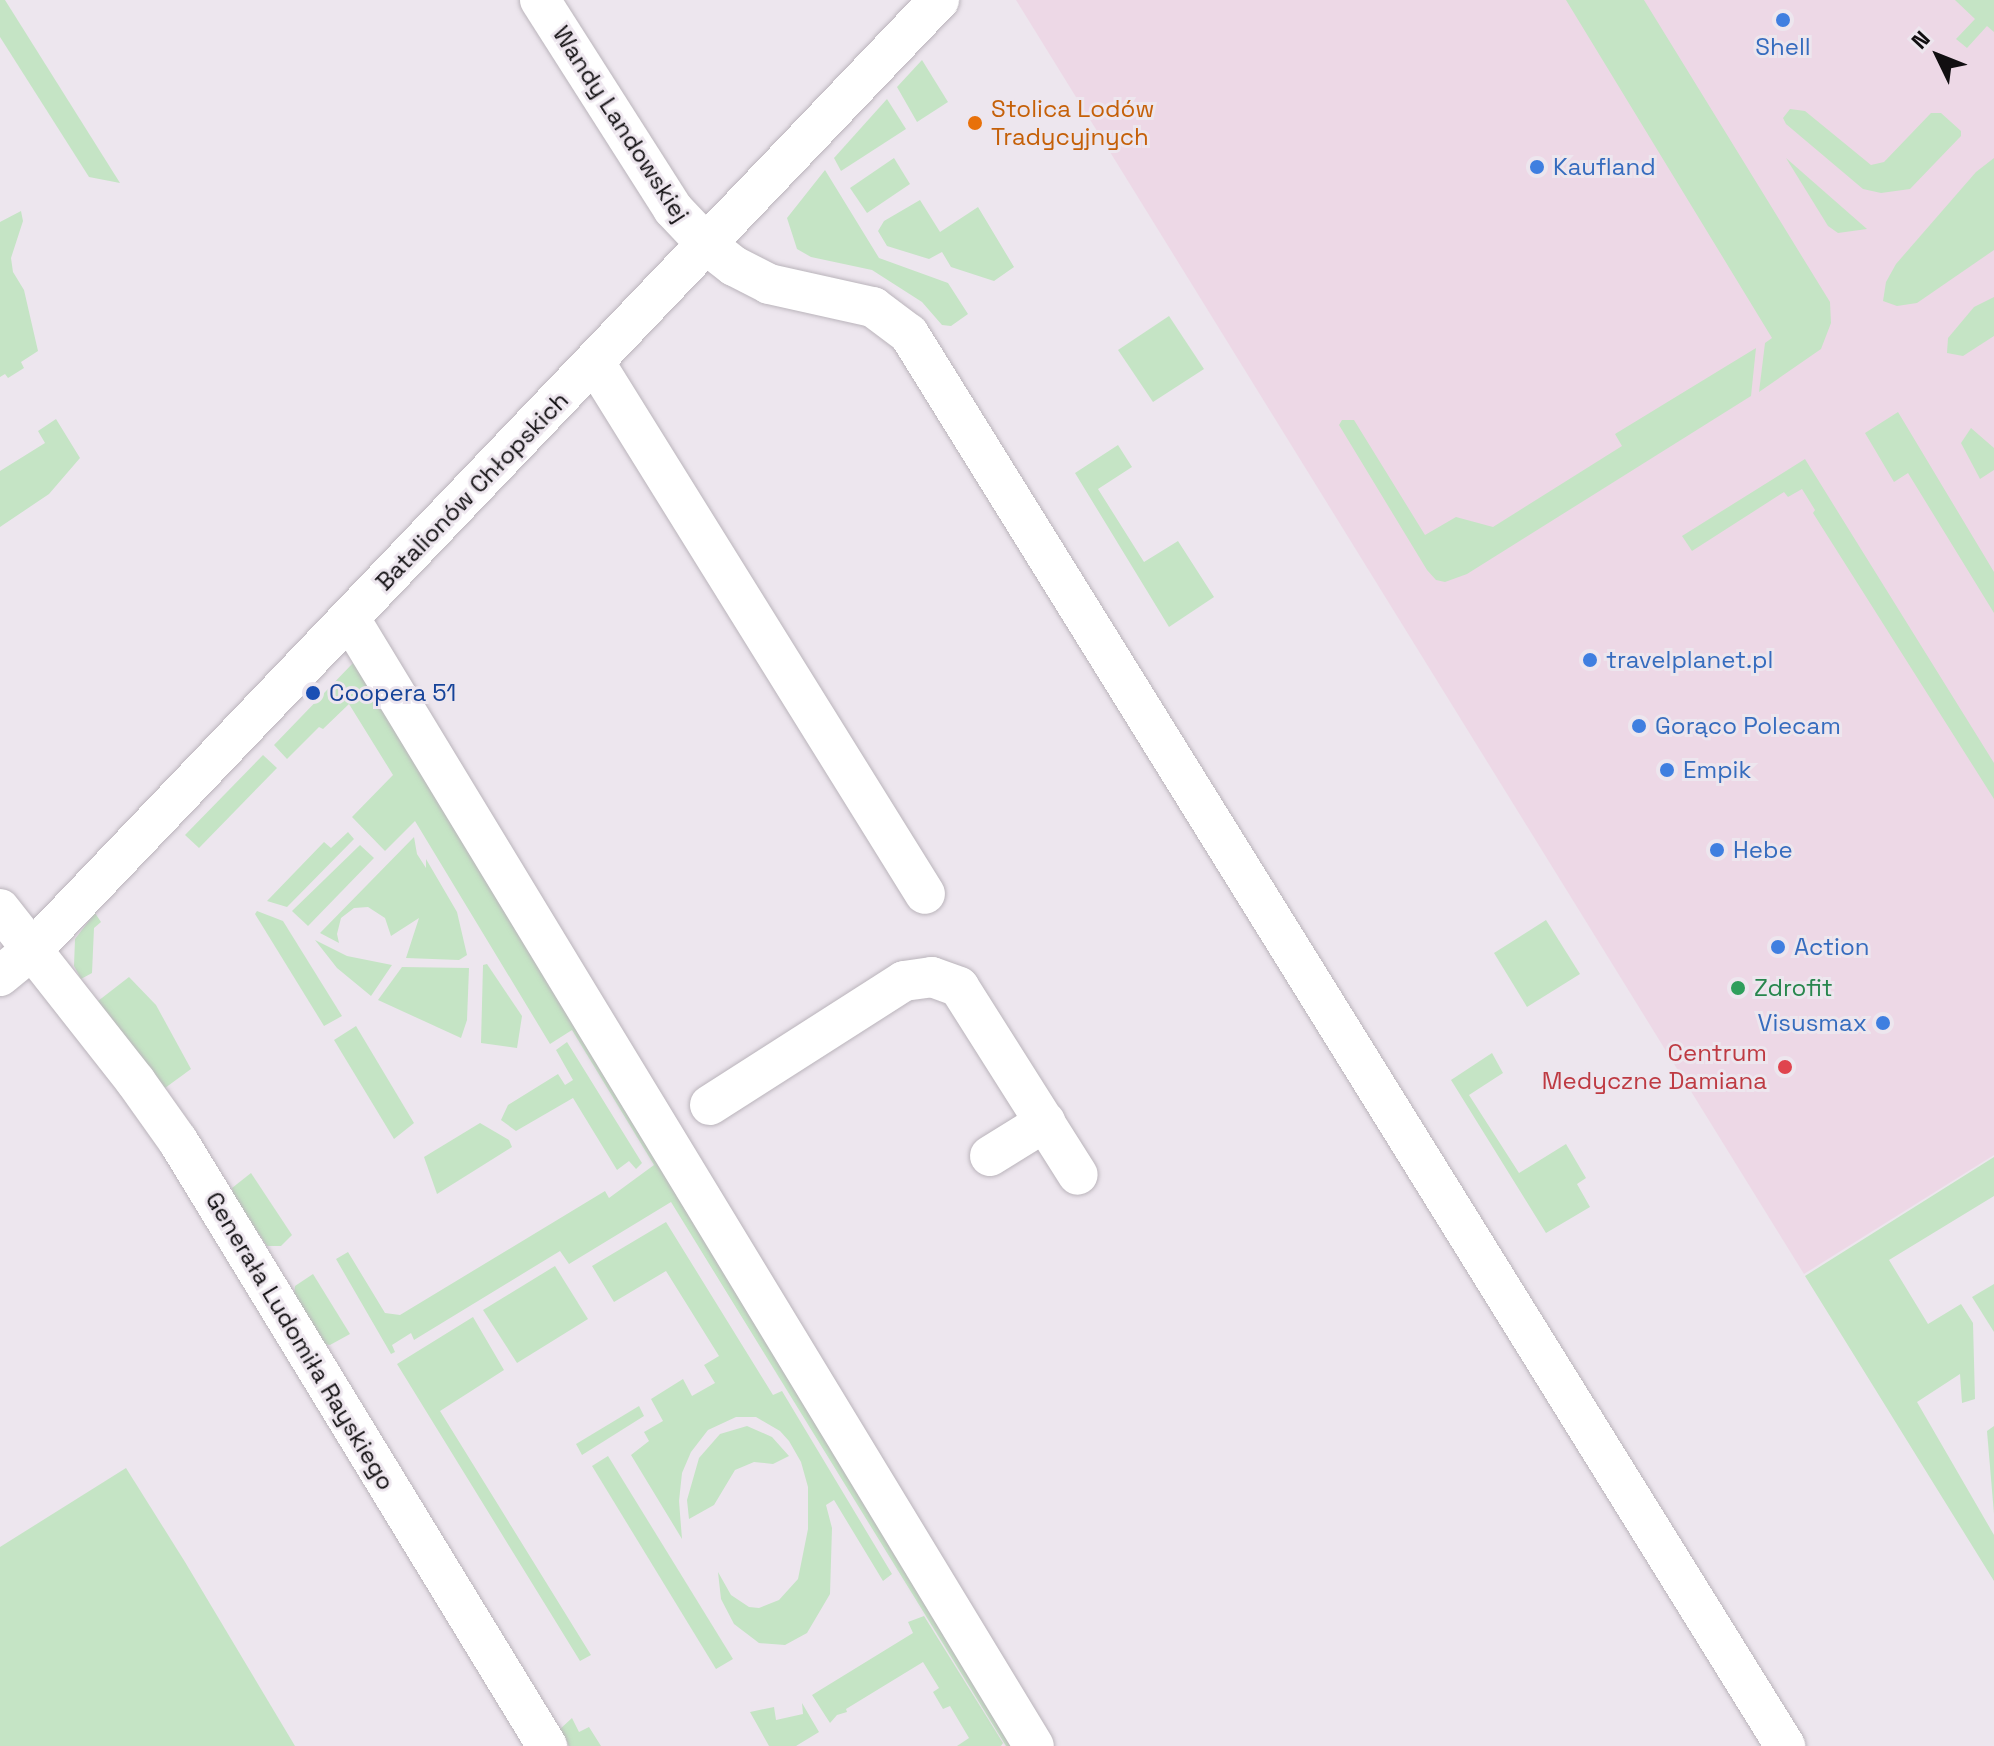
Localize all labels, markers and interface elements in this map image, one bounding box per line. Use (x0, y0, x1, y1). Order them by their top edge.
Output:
marker: Shell (1774, 11, 1792, 29)
north arrow (1898, 16, 1978, 96)
street label: Wandy Landowskiej (547, 21, 695, 227)
text: N (1905, 25, 1936, 55)
place label: Shell (1755, 33, 1811, 61)
place label: Stolica Lodów Tradycyjnych (991, 95, 1154, 151)
marker: Stolica Lodów Tradycyjnych (966, 114, 984, 132)
place label: Kaufland (1553, 153, 1656, 181)
marker: Kaufland (1528, 158, 1546, 176)
street label: Batalionów Chłopskich (370, 386, 574, 596)
place label: travelplanet.pl (1606, 646, 1773, 674)
marker: travelplanet.pl (1581, 651, 1599, 669)
place label: Coopera 51 (329, 679, 456, 707)
marker: Coopera 51 (304, 684, 322, 702)
place label: Gorąco Polecam (1655, 712, 1841, 740)
marker: Gorąco Polecam (1630, 717, 1648, 735)
place label: Empik (1683, 756, 1751, 784)
marker: Empik (1658, 761, 1676, 779)
place label: Hebe (1733, 836, 1793, 864)
marker: Hebe (1708, 841, 1726, 859)
place label: Action (1794, 933, 1869, 961)
marker: Action (1769, 938, 1787, 956)
place label: Zdrofit (1754, 974, 1833, 1002)
marker: Zdrofit (1729, 979, 1747, 997)
place label: Visusmax (1758, 1009, 1867, 1037)
marker: Visusmax (1874, 1014, 1892, 1032)
place label: Centrum Medyczne Damiana (1542, 1039, 1767, 1095)
marker: Centrum Medyczne Damiana (1774, 1056, 1796, 1078)
street label: Generała Ludomiła Rayskiego (199, 1187, 401, 1495)

